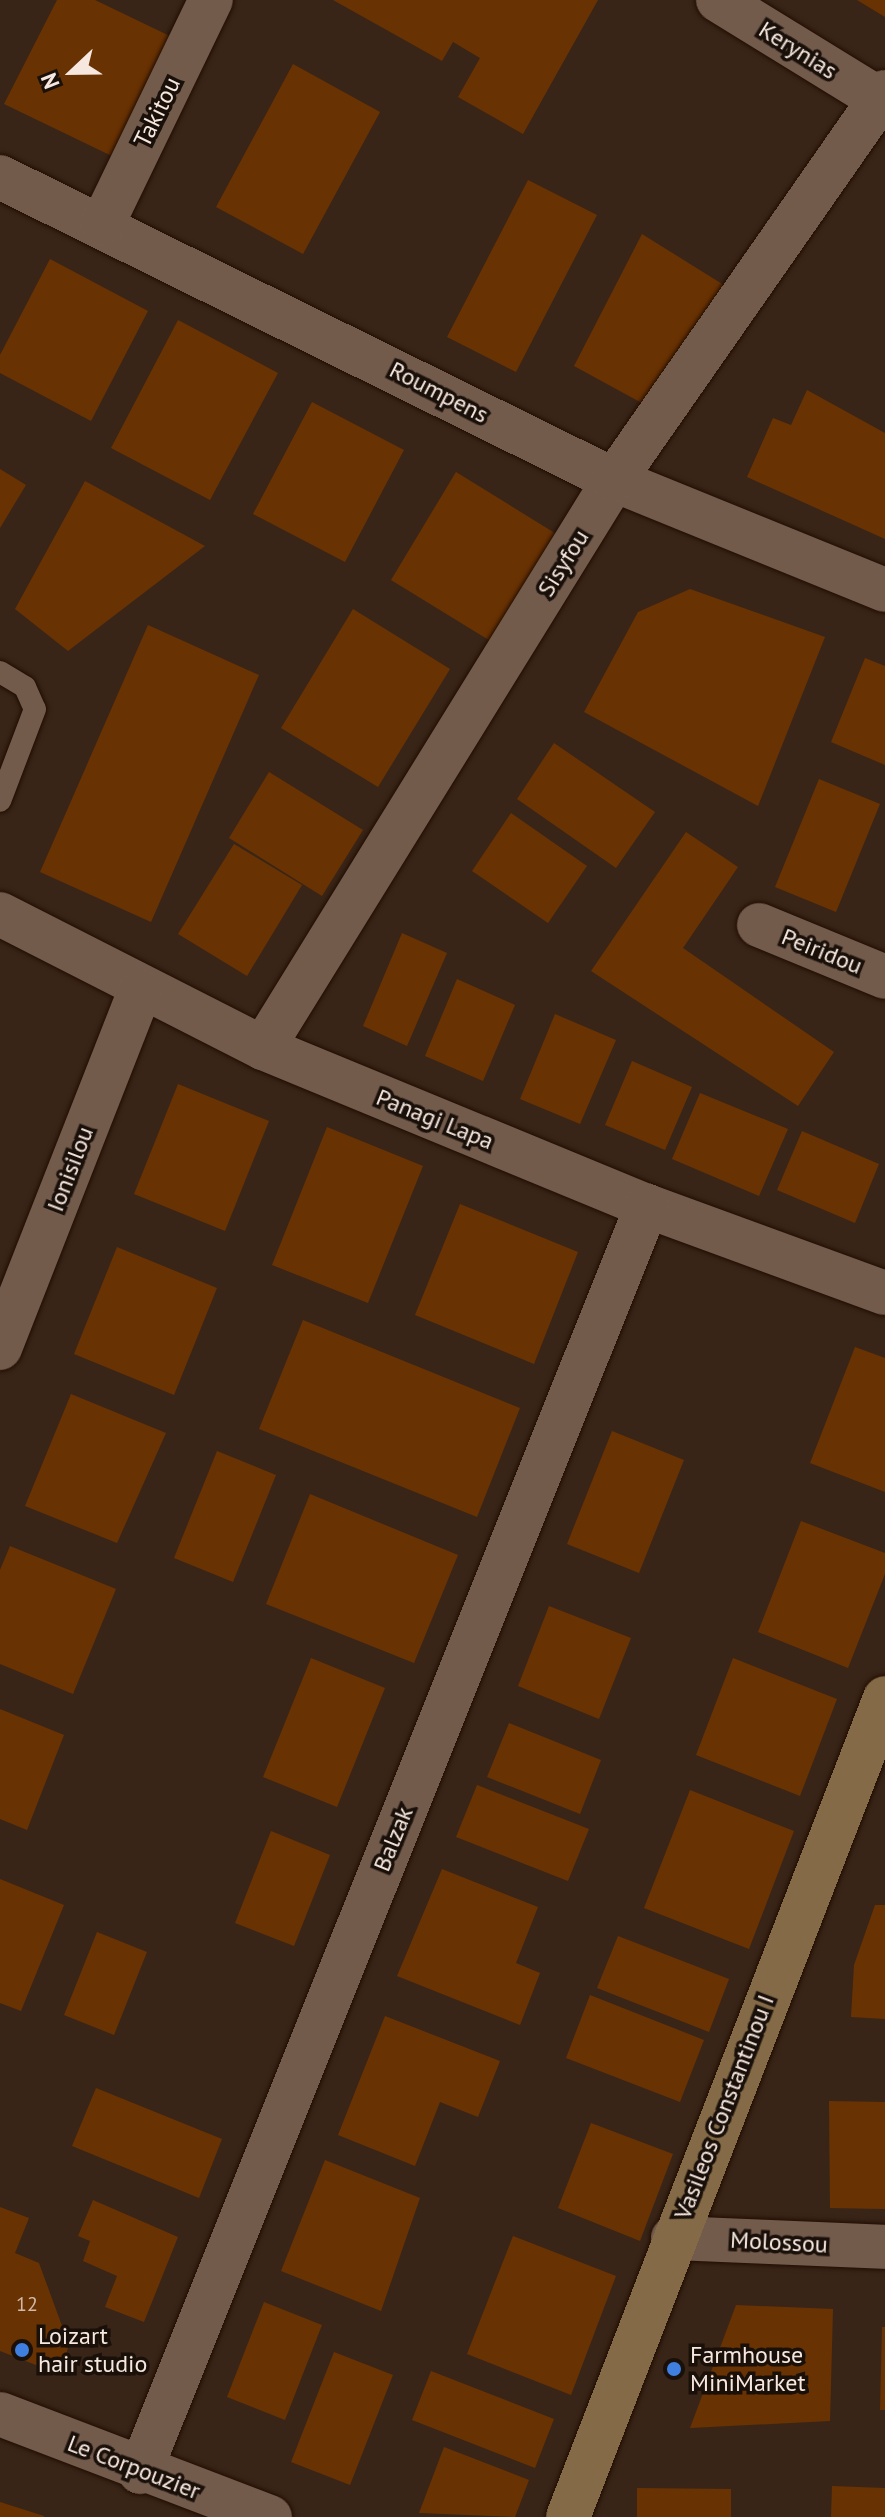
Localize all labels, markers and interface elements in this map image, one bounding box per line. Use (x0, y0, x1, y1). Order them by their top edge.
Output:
street label: Kerynias (754, 15, 842, 85)
north arrow (32, 32, 112, 112)
text: N (34, 69, 65, 93)
street label: Takitou (128, 72, 186, 152)
street label: Roumpens (385, 355, 493, 429)
street label: Sisyfou (531, 524, 595, 602)
street label: Peiridou (777, 922, 867, 980)
street label: Panagi Lapa (372, 1082, 498, 1156)
street label: Ionisilou (41, 1122, 99, 1216)
street label: Balzak (367, 1803, 419, 1875)
street label: Vasileos Constantinou I (668, 1991, 780, 2223)
street label: Molossou (729, 2225, 829, 2259)
house number: 12 (16, 2292, 38, 2316)
place label: Loizart hair studio (38, 2322, 147, 2378)
marker: Loizart hair studio (13, 2341, 31, 2359)
place label: Farmhouse MiniMarket (690, 2341, 806, 2397)
marker: Farmhouse MiniMarket (665, 2360, 683, 2378)
street label: Le Corpouzier (64, 2429, 204, 2505)

